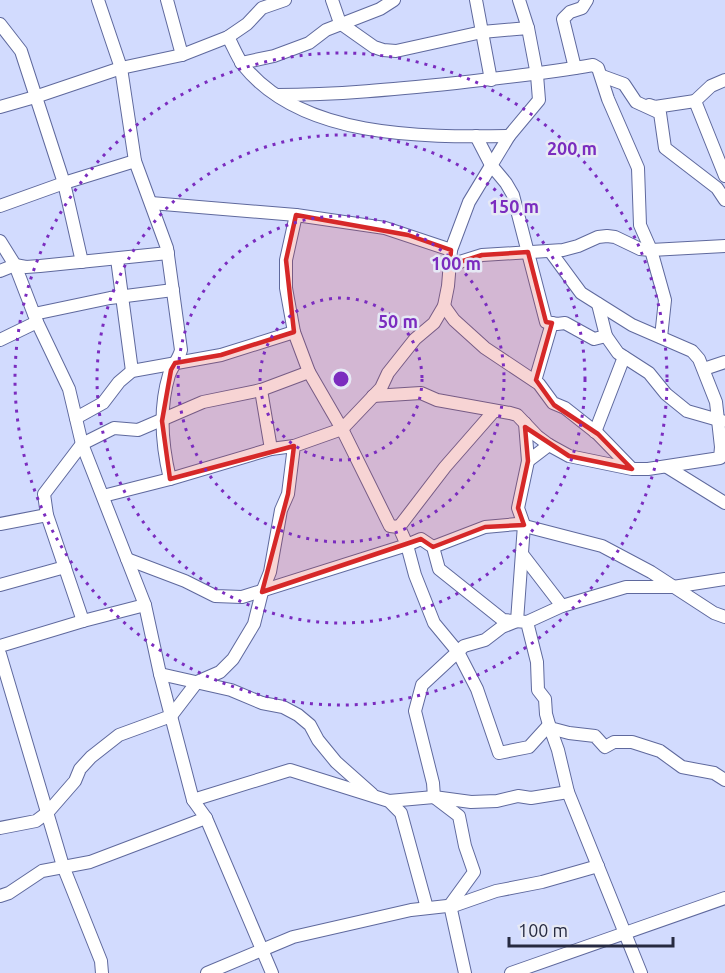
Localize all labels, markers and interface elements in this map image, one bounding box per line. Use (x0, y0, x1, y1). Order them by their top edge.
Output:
text: 200 m (547, 138, 597, 158)
text: 150 m (489, 196, 539, 216)
text: 100 m (431, 253, 481, 273)
text: 50 m (378, 311, 418, 331)
centre of rings (331, 369, 351, 389)
scale bar (509, 910, 672, 948)
text: 100 m (518, 920, 568, 940)

